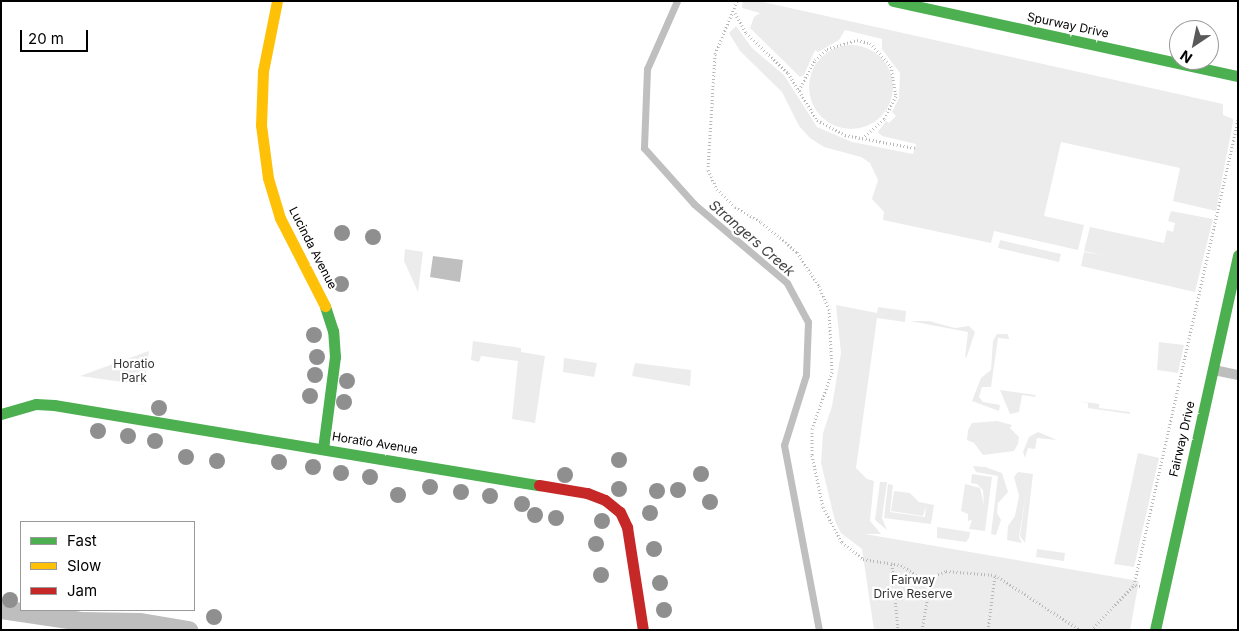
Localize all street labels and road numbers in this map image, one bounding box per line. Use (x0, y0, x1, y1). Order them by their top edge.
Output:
street label: Spurway Drive (1026, 9, 1110, 41)
street label: Lucinda Avenue (286, 204, 340, 292)
street label: Fairway Drive (1166, 400, 1198, 478)
street label: Horatio Avenue (331, 429, 419, 457)

